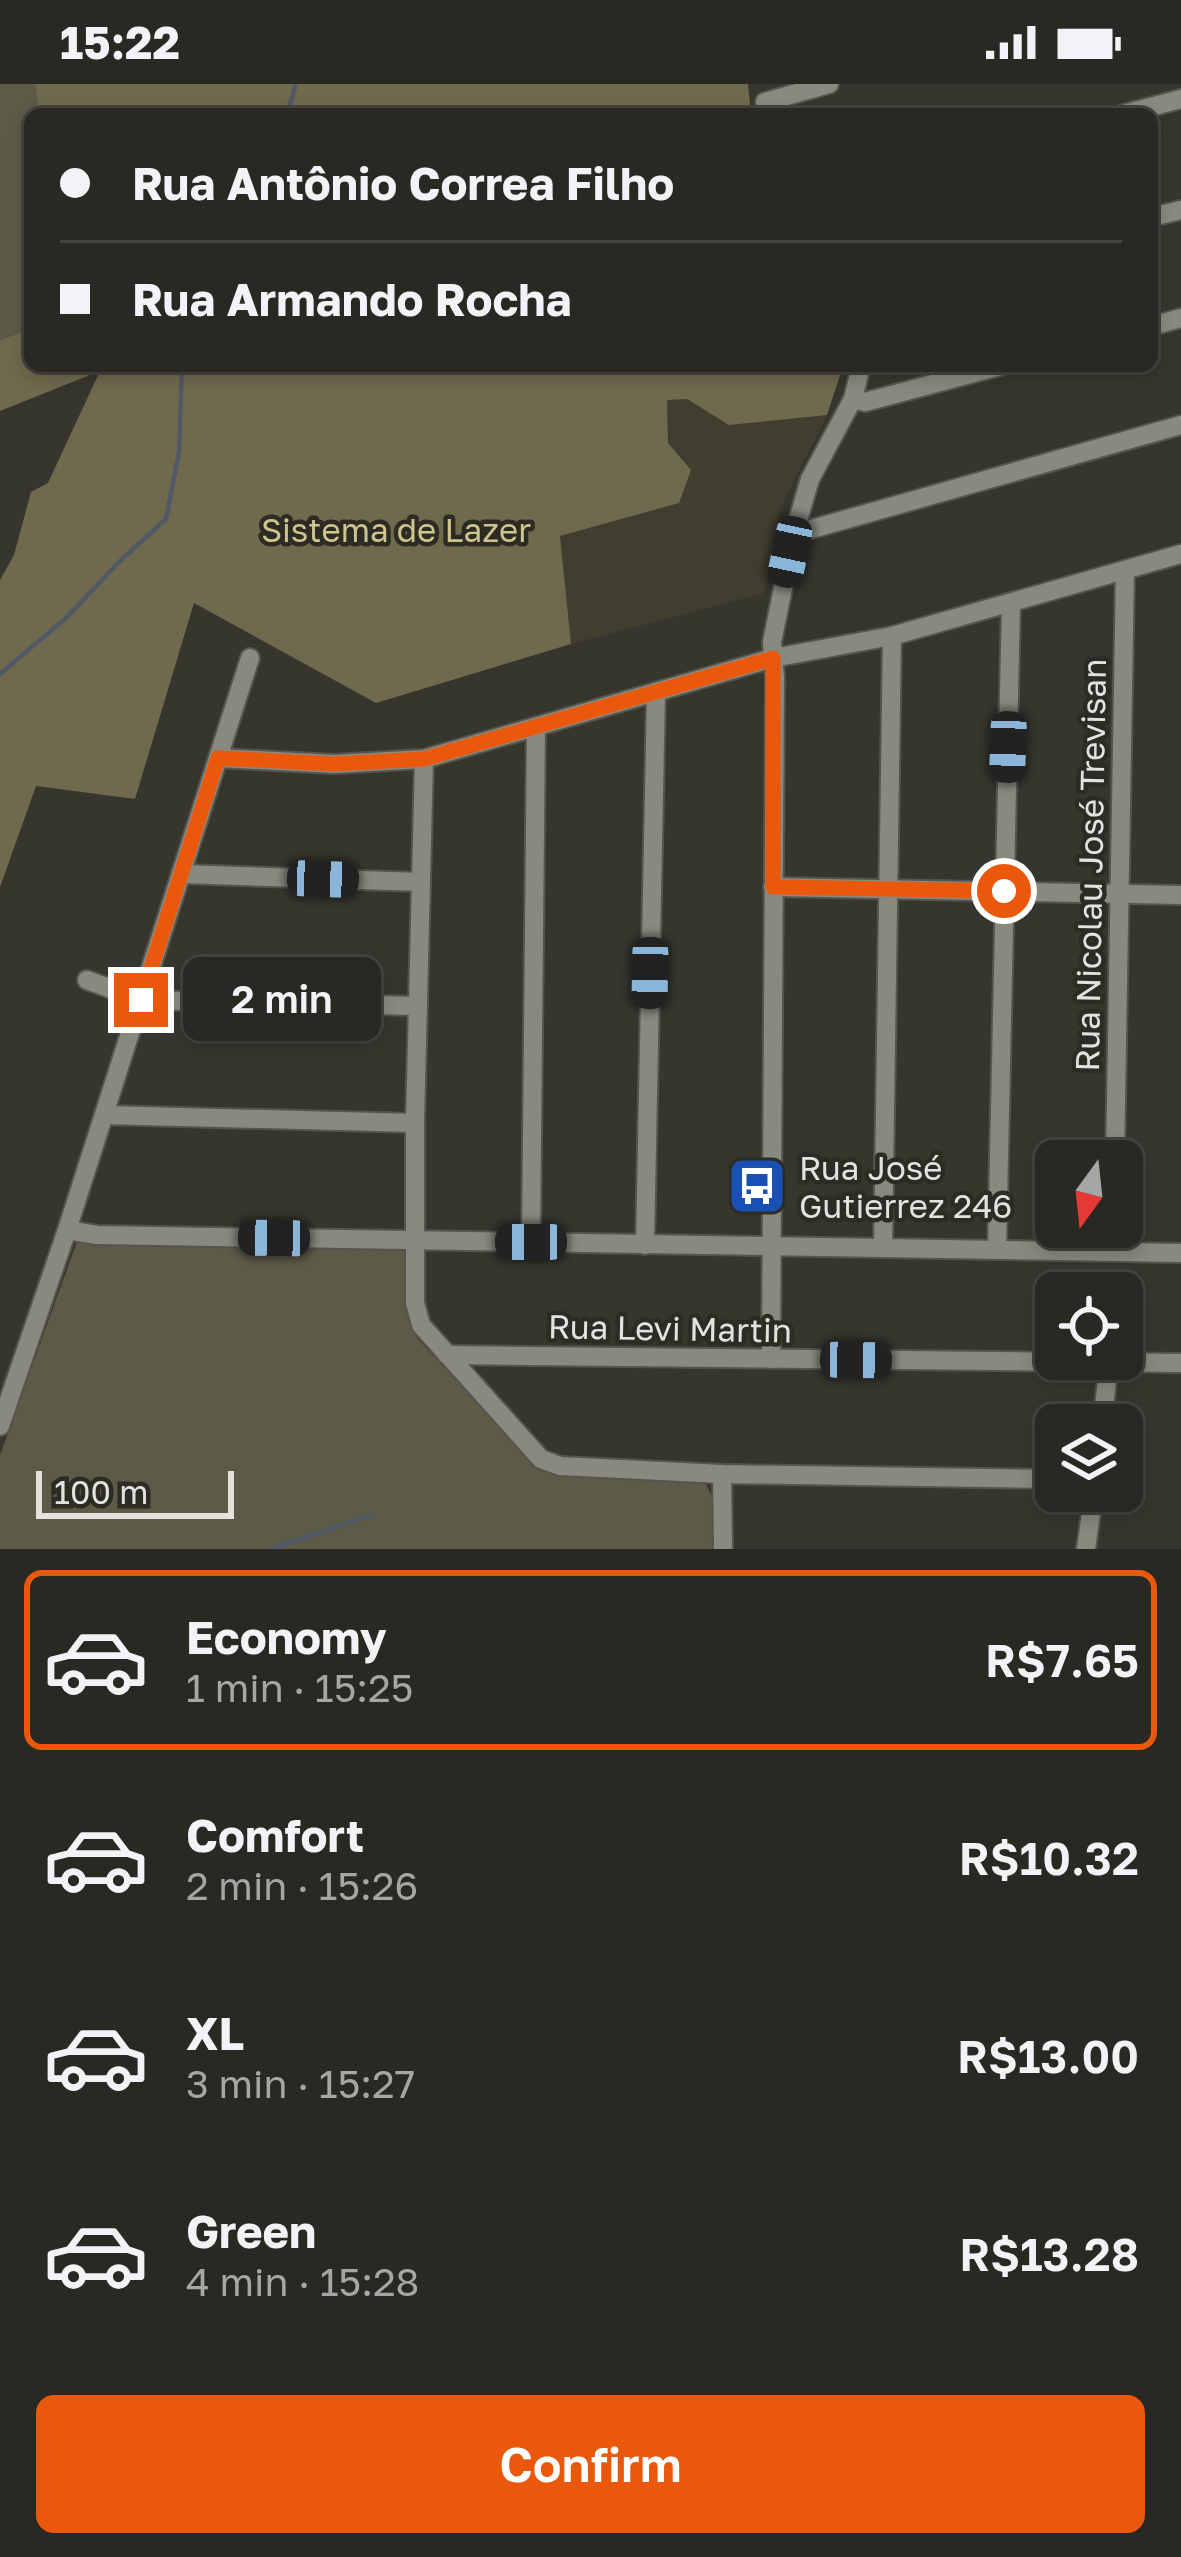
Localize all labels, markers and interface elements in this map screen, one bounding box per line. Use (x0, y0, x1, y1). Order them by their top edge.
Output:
text: 15:22 (60, 15, 180, 69)
text: Rua Antônio Correa Filho (132, 156, 674, 210)
text: Rua Armando Rocha (132, 272, 572, 326)
park label: Sistema de Lazer (261, 510, 531, 549)
car (765, 513, 815, 591)
street label: Rua Nicolau José Trevisan (1067, 658, 1113, 1072)
car (989, 710, 1027, 784)
car (286, 860, 360, 898)
route start (977, 864, 1031, 918)
car (631, 937, 669, 1009)
callout: 2 min (183, 958, 381, 1042)
route end (114, 973, 168, 1027)
text: 2 min (231, 975, 333, 1022)
north arrow (1035, 1140, 1143, 1248)
map controls (1035, 1140, 1143, 1512)
place label: Rua José Gutierrez 246 (799, 1148, 1012, 1225)
bus stop icon: Rua José Gutierrez 246 (726, 1155, 788, 1217)
car (238, 1219, 310, 1257)
car (495, 1224, 567, 1260)
button: locate (1035, 1272, 1143, 1380)
street label: Rua Levi Martin (548, 1306, 792, 1350)
car (820, 1341, 892, 1379)
button: layers (1035, 1404, 1143, 1512)
scale bar (36, 1465, 234, 1518)
text: 100 m (54, 1472, 148, 1511)
icon: car (42, 1606, 150, 1714)
text: Economy (186, 1610, 387, 1664)
text: R$7.65 (985, 1633, 1139, 1687)
text: 1 min · 15:25 (186, 1664, 413, 1711)
icon: car (42, 1804, 150, 1912)
text: Comfort (186, 1808, 364, 1862)
text: R$10.32 (959, 1831, 1139, 1885)
text: 2 min · 15:26 (186, 1862, 418, 1909)
icon: car (42, 2002, 150, 2110)
text: XL (186, 2006, 244, 2060)
text: R$13.00 (957, 2029, 1139, 2083)
text: 3 min · 15:27 (186, 2060, 415, 2107)
icon: car (42, 2200, 150, 2308)
text: Green (186, 2204, 316, 2258)
text: R$13.28 (959, 2227, 1139, 2281)
text: 4 min · 15:28 (186, 2258, 419, 2305)
button: Confirm (36, 2395, 1145, 2533)

